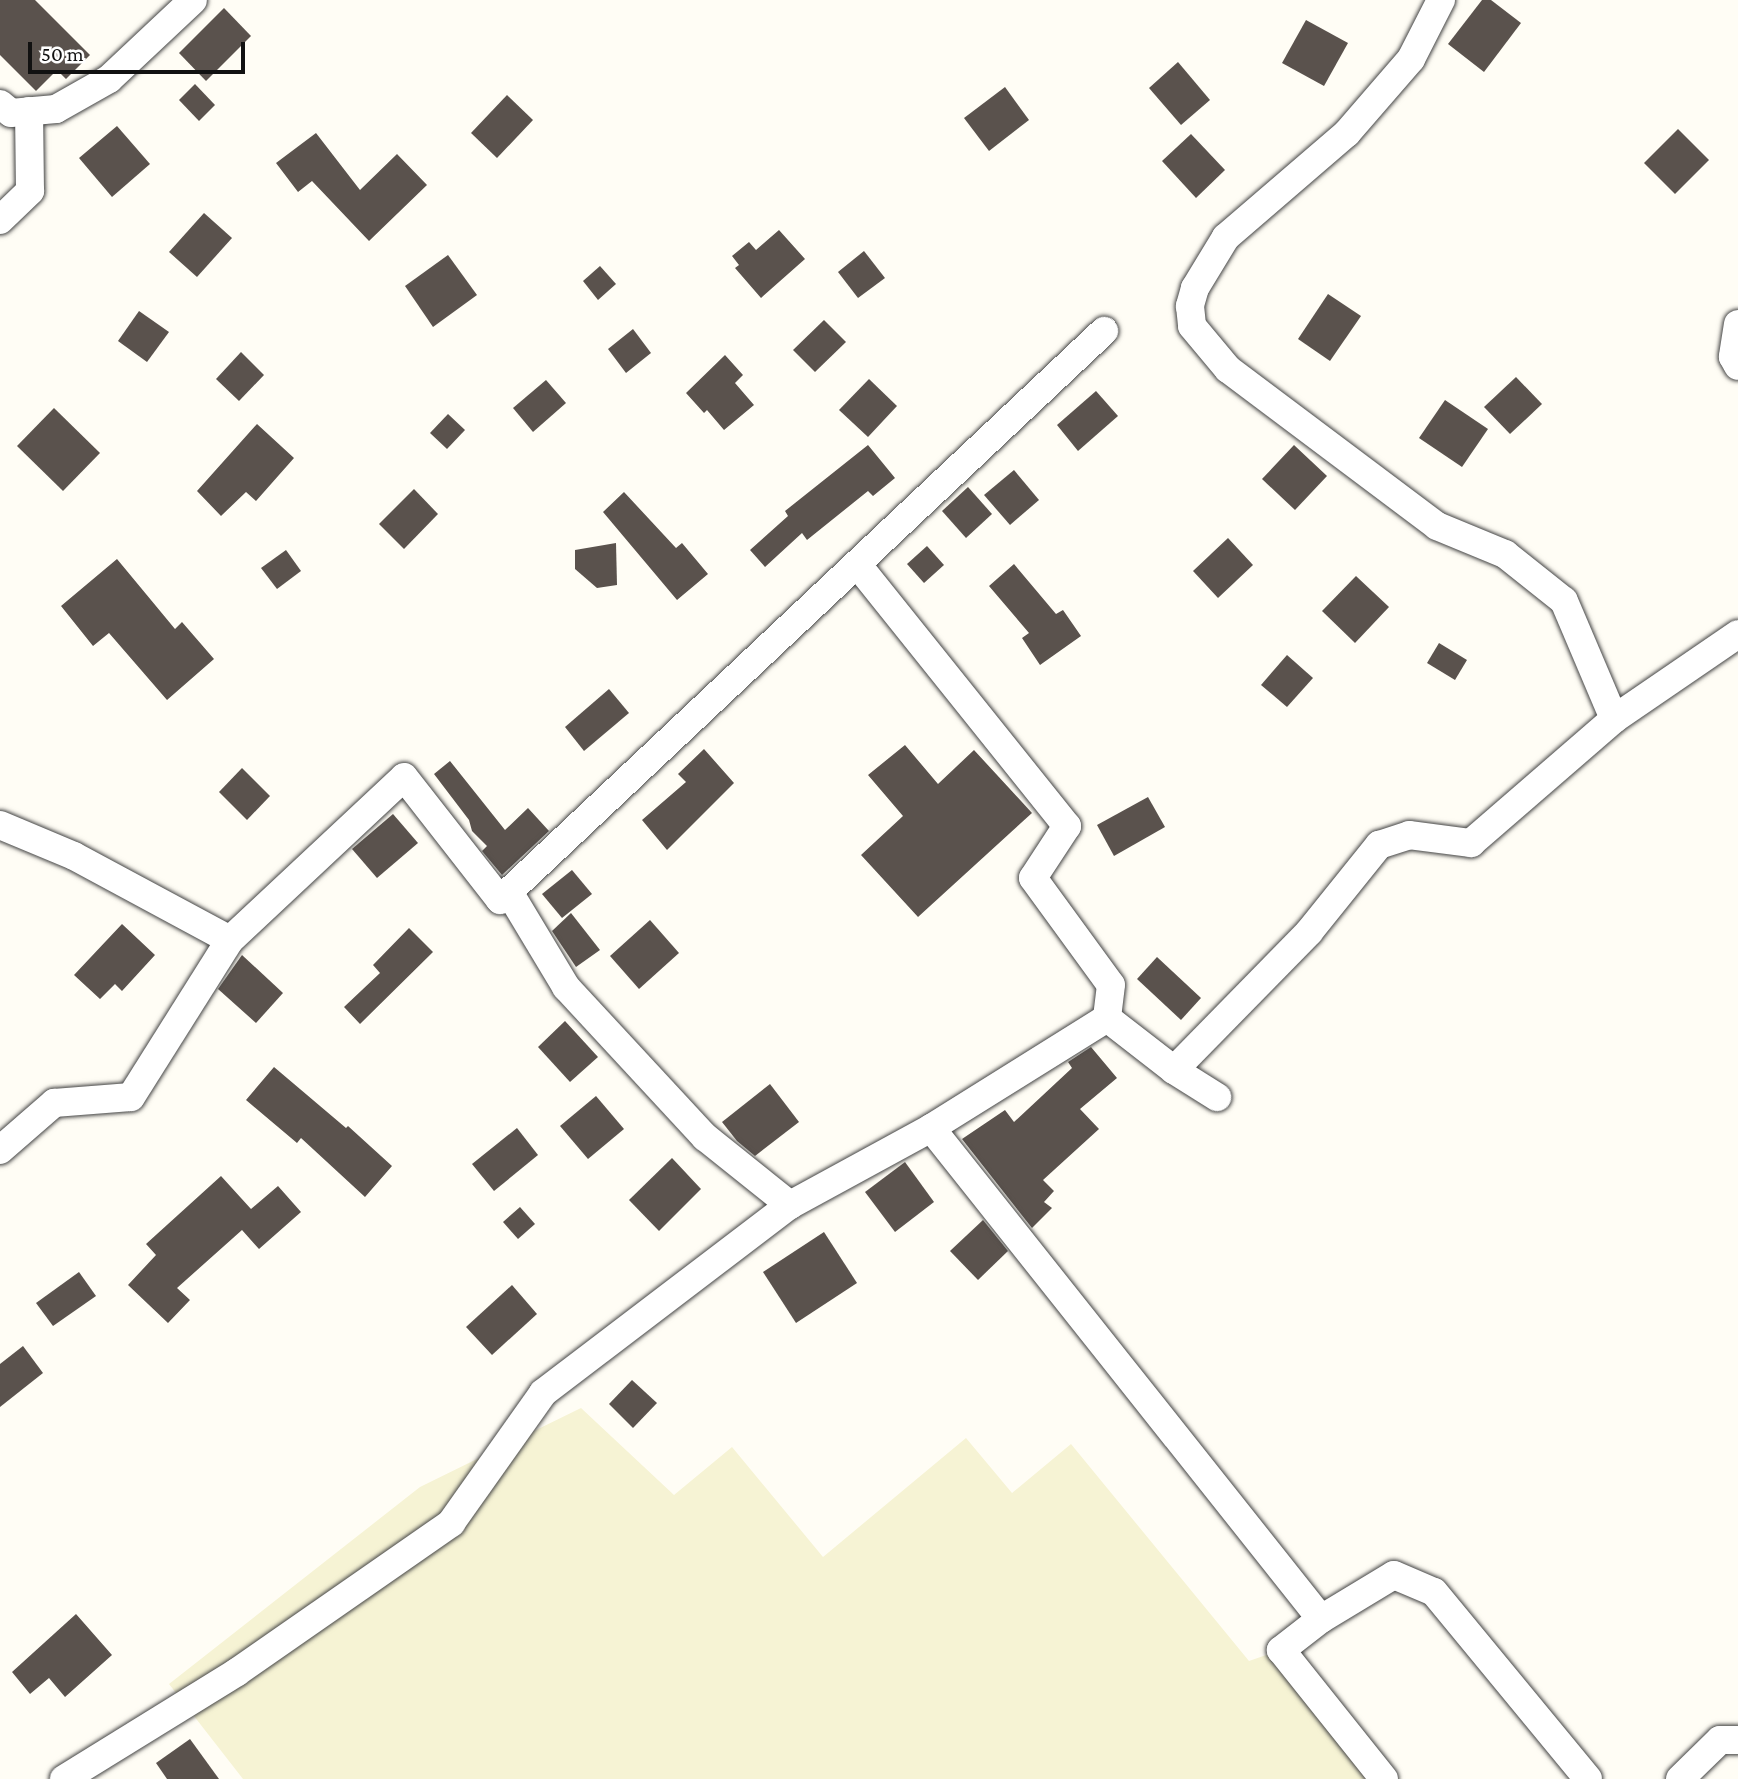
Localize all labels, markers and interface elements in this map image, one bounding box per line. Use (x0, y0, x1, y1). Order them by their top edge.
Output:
scale bar (32, 28, 248, 72)
text: 50 m (41, 42, 84, 66)

